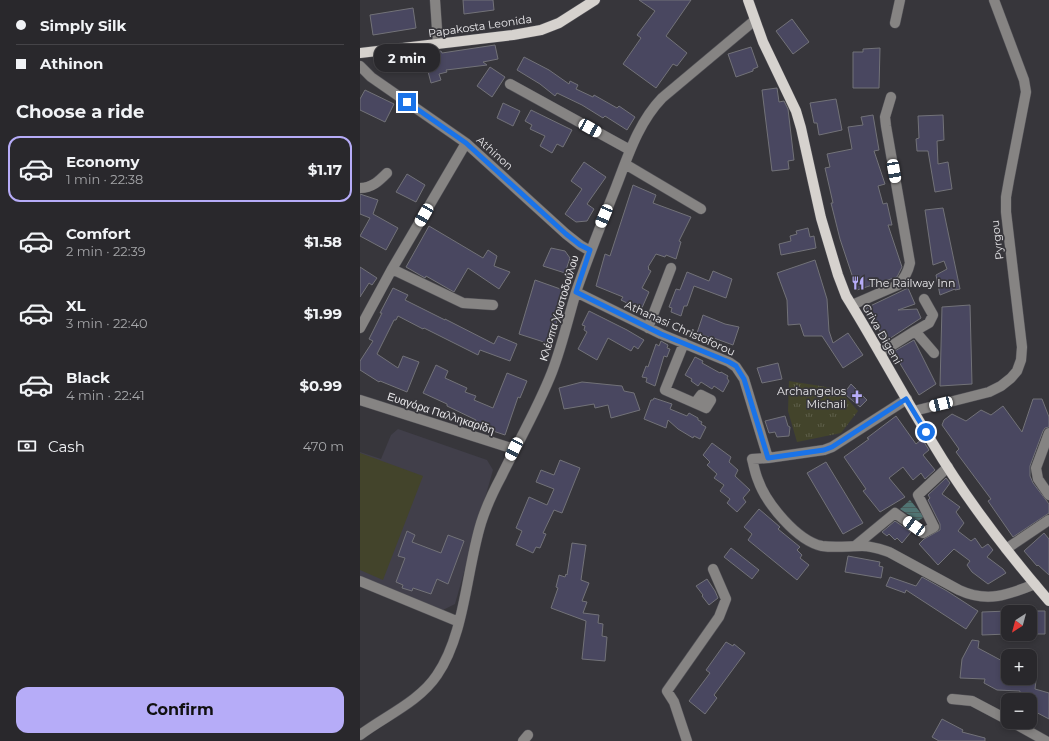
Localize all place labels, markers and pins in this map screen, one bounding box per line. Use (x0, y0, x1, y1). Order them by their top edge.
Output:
restaurant icon: The Railway Inn (850, 275, 866, 291)
place label: The Railway Inn (869, 276, 955, 290)
place label: Archangelos Michail (777, 384, 847, 411)
church icon: Archangelos Michail (849, 389, 865, 405)

